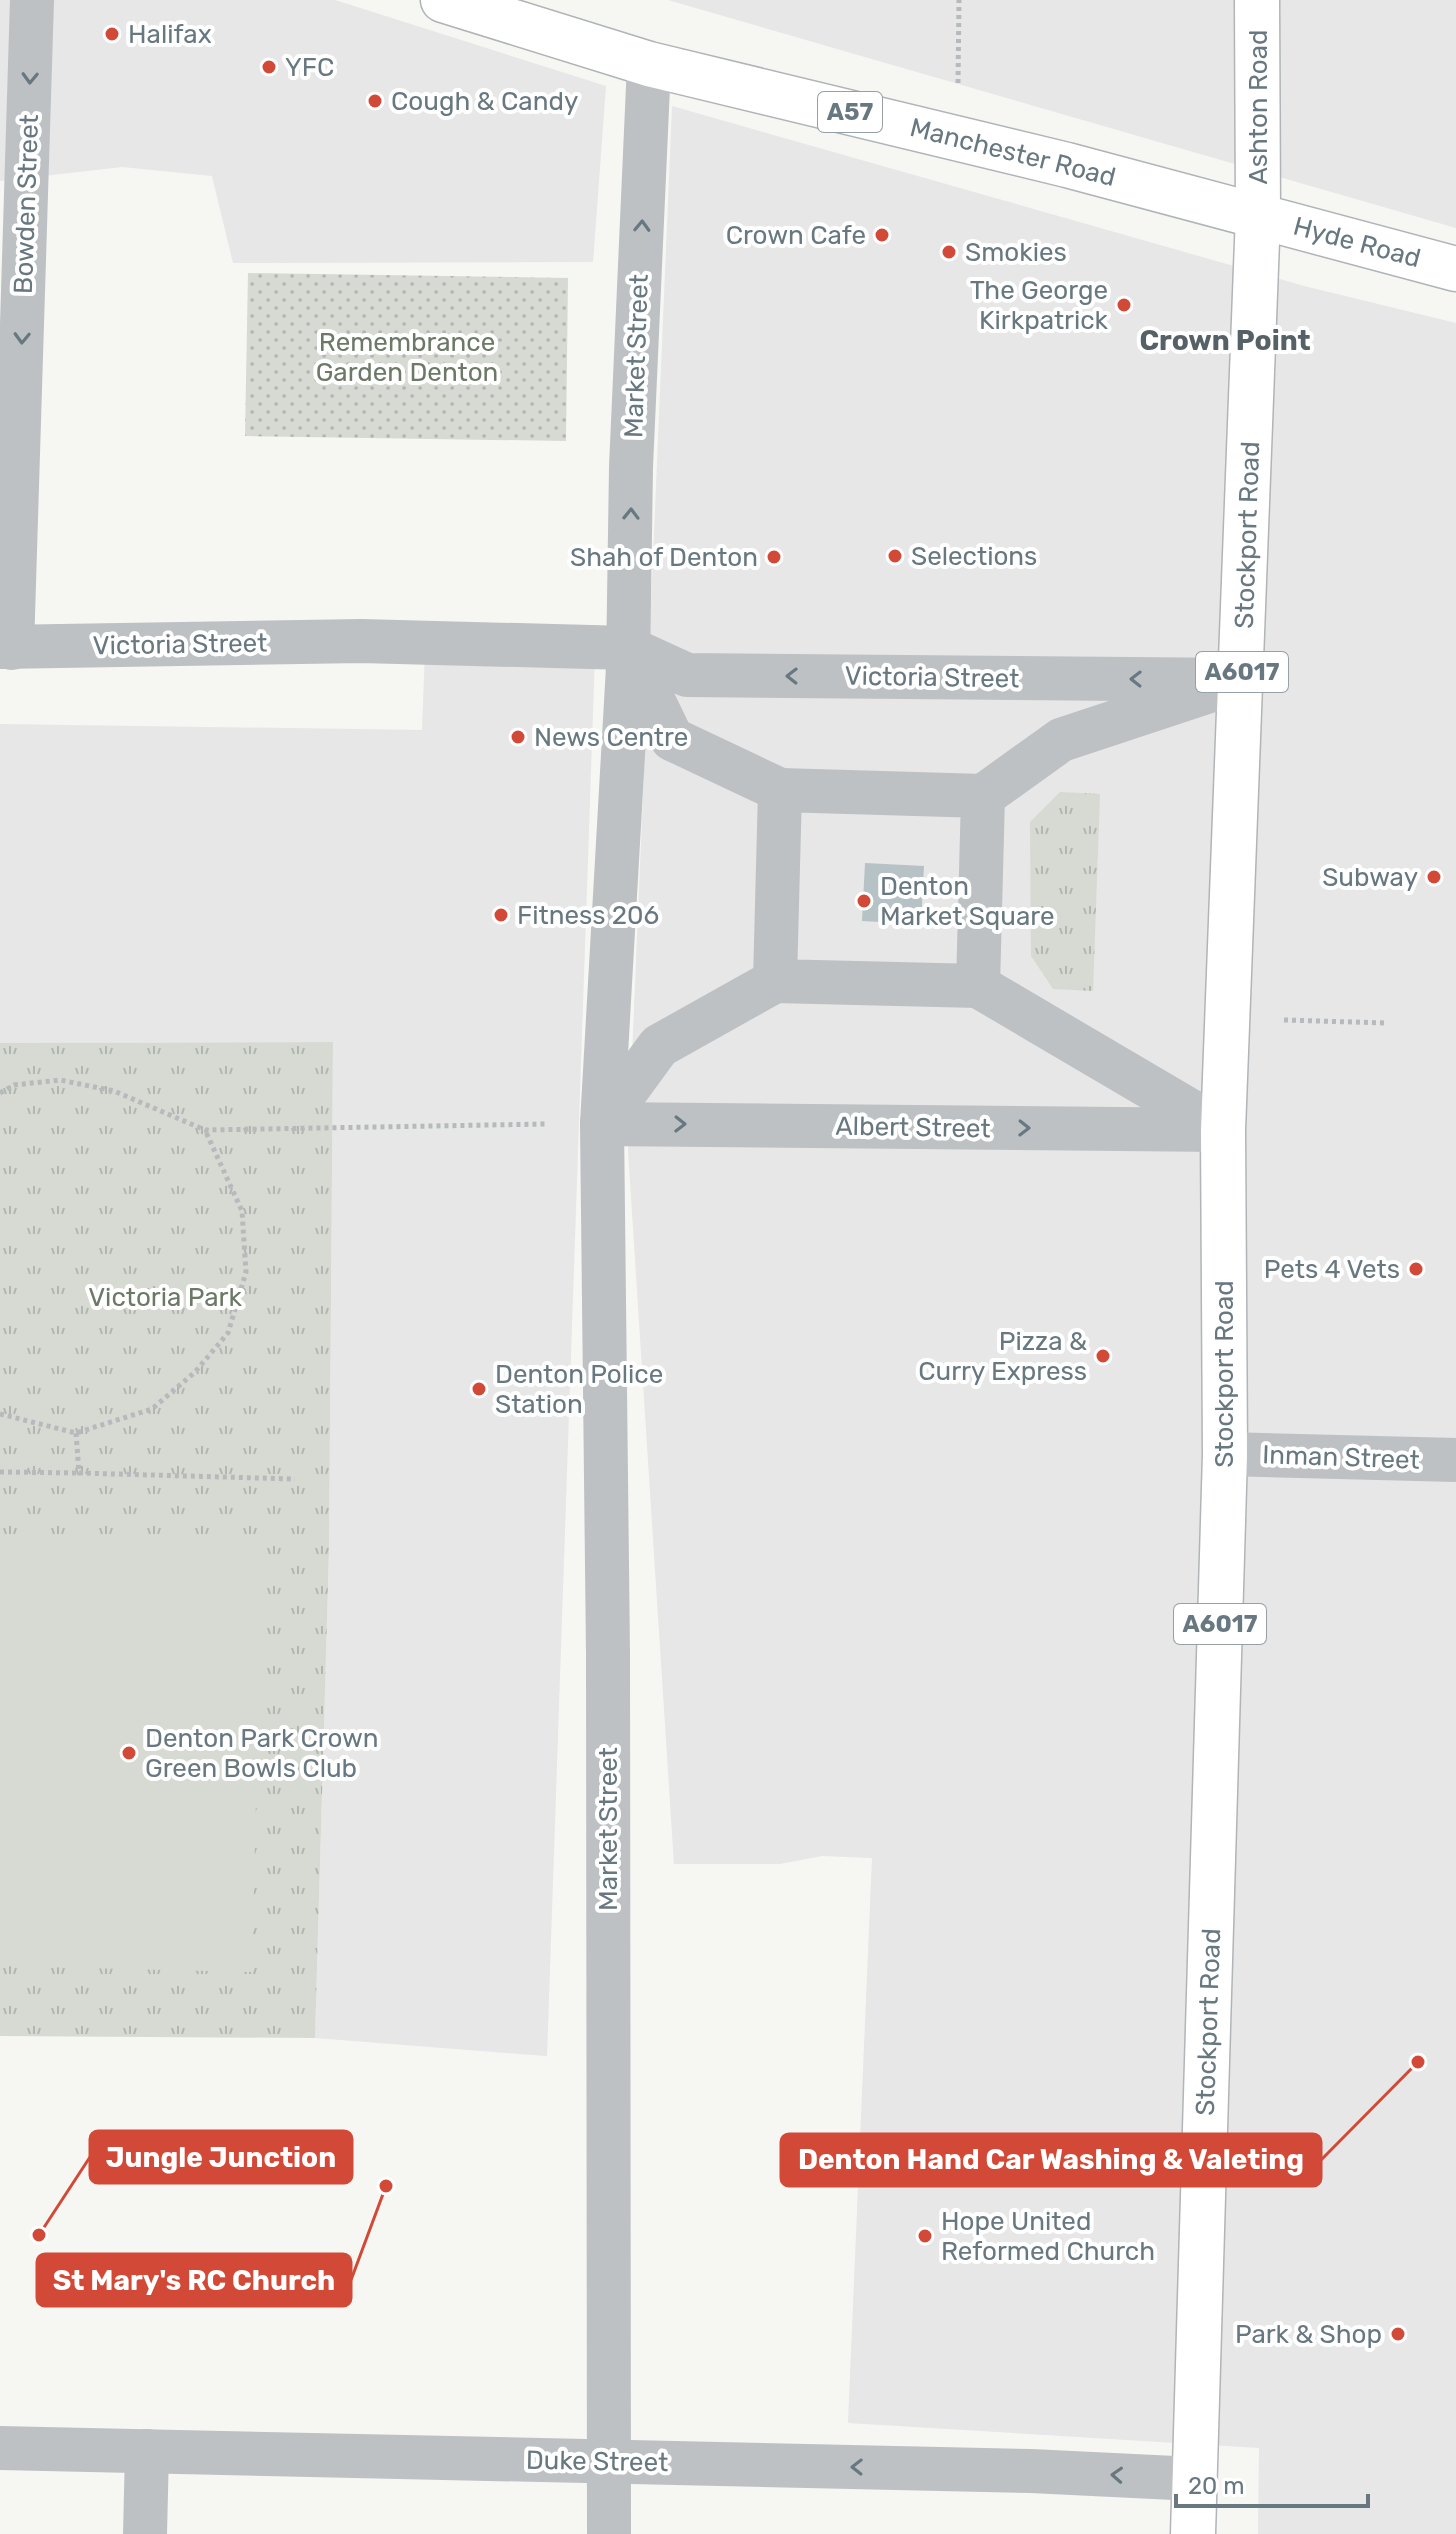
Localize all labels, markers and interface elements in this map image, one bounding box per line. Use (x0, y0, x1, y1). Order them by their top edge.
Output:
place label: Halifax (128, 19, 212, 50)
marker: Halifax (103, 25, 121, 43)
street label: Ashton Road (1243, 29, 1274, 185)
place label: YFC (285, 52, 334, 83)
marker: YFC (260, 58, 278, 76)
one-way arrow (21, 72, 38, 85)
place label: Cough & Candy (391, 86, 578, 117)
marker: Cough & Candy (366, 92, 384, 110)
road number: A57 (818, 92, 882, 132)
street label: Manchester Road (907, 112, 1119, 193)
street label: Bowden Street (8, 114, 45, 294)
street label: Hyde Road (1290, 211, 1424, 274)
one-way arrow (633, 219, 650, 232)
place label: Crown Cafe (726, 220, 866, 251)
marker: Crown Cafe (873, 226, 891, 244)
place label: Smokies (965, 237, 1067, 268)
marker: Smokies (940, 243, 958, 261)
street label: Market Street (618, 274, 655, 438)
place label: The George Kirkpatrick (970, 275, 1109, 336)
marker: The George Kirkpatrick (1115, 296, 1133, 314)
district label: Crown Point (1139, 324, 1311, 357)
park label: Remembrance Garden Denton (316, 327, 498, 388)
one-way arrow (13, 332, 30, 345)
street label: Stockport Road (1229, 441, 1266, 629)
one-way arrow (622, 507, 639, 520)
place label: Selections (911, 541, 1037, 572)
place label: Shah of Denton (570, 542, 758, 573)
marker: Selections (886, 547, 904, 565)
marker: Shah of Denton (765, 548, 783, 566)
street label: Victoria Street (92, 627, 268, 662)
road number: A6017 (1196, 652, 1288, 692)
street label: Victoria Street (844, 660, 1020, 695)
one-way arrow (785, 667, 798, 685)
one-way arrow (1129, 670, 1142, 688)
place label: News Centre (534, 722, 688, 753)
marker: News Centre (509, 728, 527, 746)
place label: Subway (1322, 862, 1418, 893)
marker: Subway (1425, 868, 1443, 886)
place label: Denton Market Square (880, 871, 1055, 932)
marker: Denton Market Square (855, 892, 873, 910)
place label: Fitness 206 (517, 900, 659, 931)
marker: Fitness 206 (492, 906, 510, 924)
street label: Albert Street (835, 1111, 991, 1144)
one-way arrow (674, 1115, 687, 1133)
one-way arrow (1018, 1119, 1031, 1137)
place label: Pets 4 Vets (1264, 1254, 1400, 1285)
marker: Pets 4 Vets (1407, 1260, 1425, 1278)
street label: Stockport Road (1209, 1280, 1240, 1468)
park label: Victoria Park (88, 1282, 242, 1313)
place label: Pizza & Curry Express (918, 1326, 1087, 1387)
marker: Pizza & Curry Express (1094, 1347, 1112, 1365)
place label: Denton Police Station (495, 1359, 663, 1420)
marker: Denton Police Station (470, 1380, 488, 1398)
street label: Inman Street (1262, 1439, 1420, 1476)
road number: A6017 (1174, 1604, 1266, 1644)
place label: Denton Park Crown Green Bowls Club (145, 1723, 379, 1784)
marker: Denton Park Crown Green Bowls Club (120, 1744, 138, 1762)
street label: Market Street (593, 1747, 624, 1911)
street label: Stockport Road (1190, 1928, 1227, 2116)
callout: Jungle Junction (90, 2131, 352, 2183)
callout: Denton Hand Car Washing & Valeting (781, 2134, 1321, 2186)
text: Jungle Junction (106, 2141, 336, 2174)
text: Denton Hand Car Washing & Valeting (798, 2143, 1304, 2176)
place label: Hope United Reformed Church (941, 2206, 1155, 2267)
marker: Hope United Reformed Church (916, 2227, 934, 2245)
callout: St Mary's RC Church (37, 2254, 351, 2306)
text: St Mary's RC Church (53, 2264, 335, 2297)
place label: Park & Shop (1235, 2319, 1382, 2350)
marker: Park & Shop (1389, 2325, 1407, 2343)
street label: Duke Street (526, 2445, 668, 2478)
scale bar (1176, 2458, 1368, 2508)
one-way arrow (850, 2459, 863, 2476)
one-way arrow (1110, 2467, 1123, 2484)
text: 20 m (1188, 2472, 1245, 2500)

